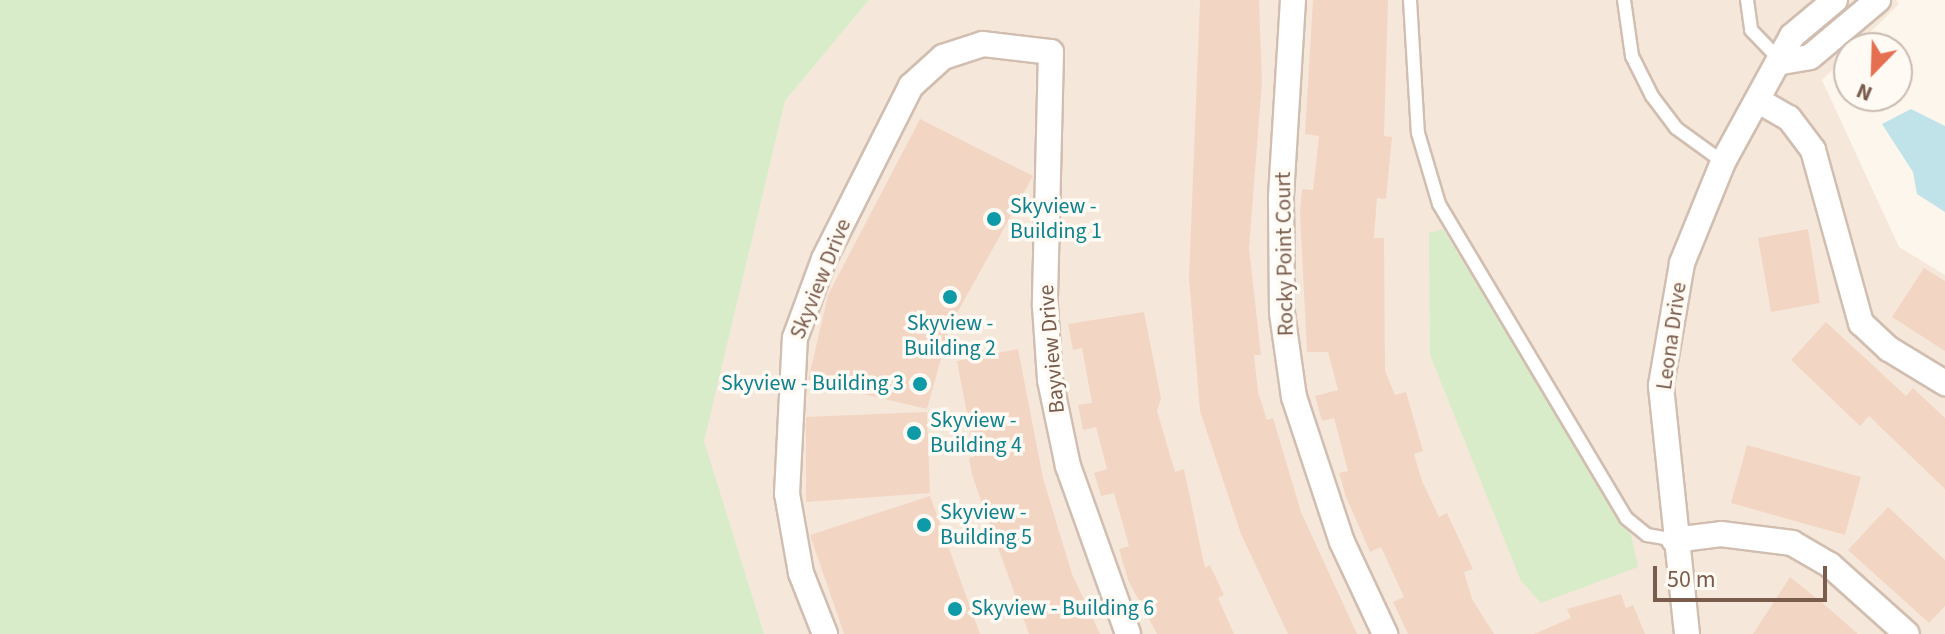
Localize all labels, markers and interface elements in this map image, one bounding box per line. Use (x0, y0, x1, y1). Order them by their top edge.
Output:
north arrow (1833, 32, 1913, 112)
text: N (1851, 75, 1877, 110)
street label: Rocky Point Court (1270, 172, 1300, 336)
place label: Skyview - Building 1 (1010, 193, 1102, 244)
marker: Skyview - Building 1 (985, 210, 1003, 228)
street label: Skyview Drive (785, 215, 857, 343)
street label: Leona Drive (1651, 280, 1693, 392)
street label: Bayview Drive (1033, 284, 1071, 414)
marker: Skyview - Building 2 (941, 288, 959, 306)
place label: Skyview - Building 2 (904, 310, 996, 362)
place label: Skyview - Building 3 (721, 371, 904, 397)
marker: Skyview - Building 3 (911, 375, 929, 393)
place label: Skyview - Building 4 (930, 407, 1022, 458)
marker: Skyview - Building 4 (905, 424, 923, 442)
place label: Skyview - Building 5 (940, 499, 1032, 550)
marker: Skyview - Building 5 (915, 516, 933, 534)
scale bar (1657, 550, 1831, 600)
text: 50 m (1667, 562, 1716, 597)
place label: Skyview - Building 6 (971, 596, 1154, 622)
marker: Skyview - Building 6 (946, 600, 964, 618)

